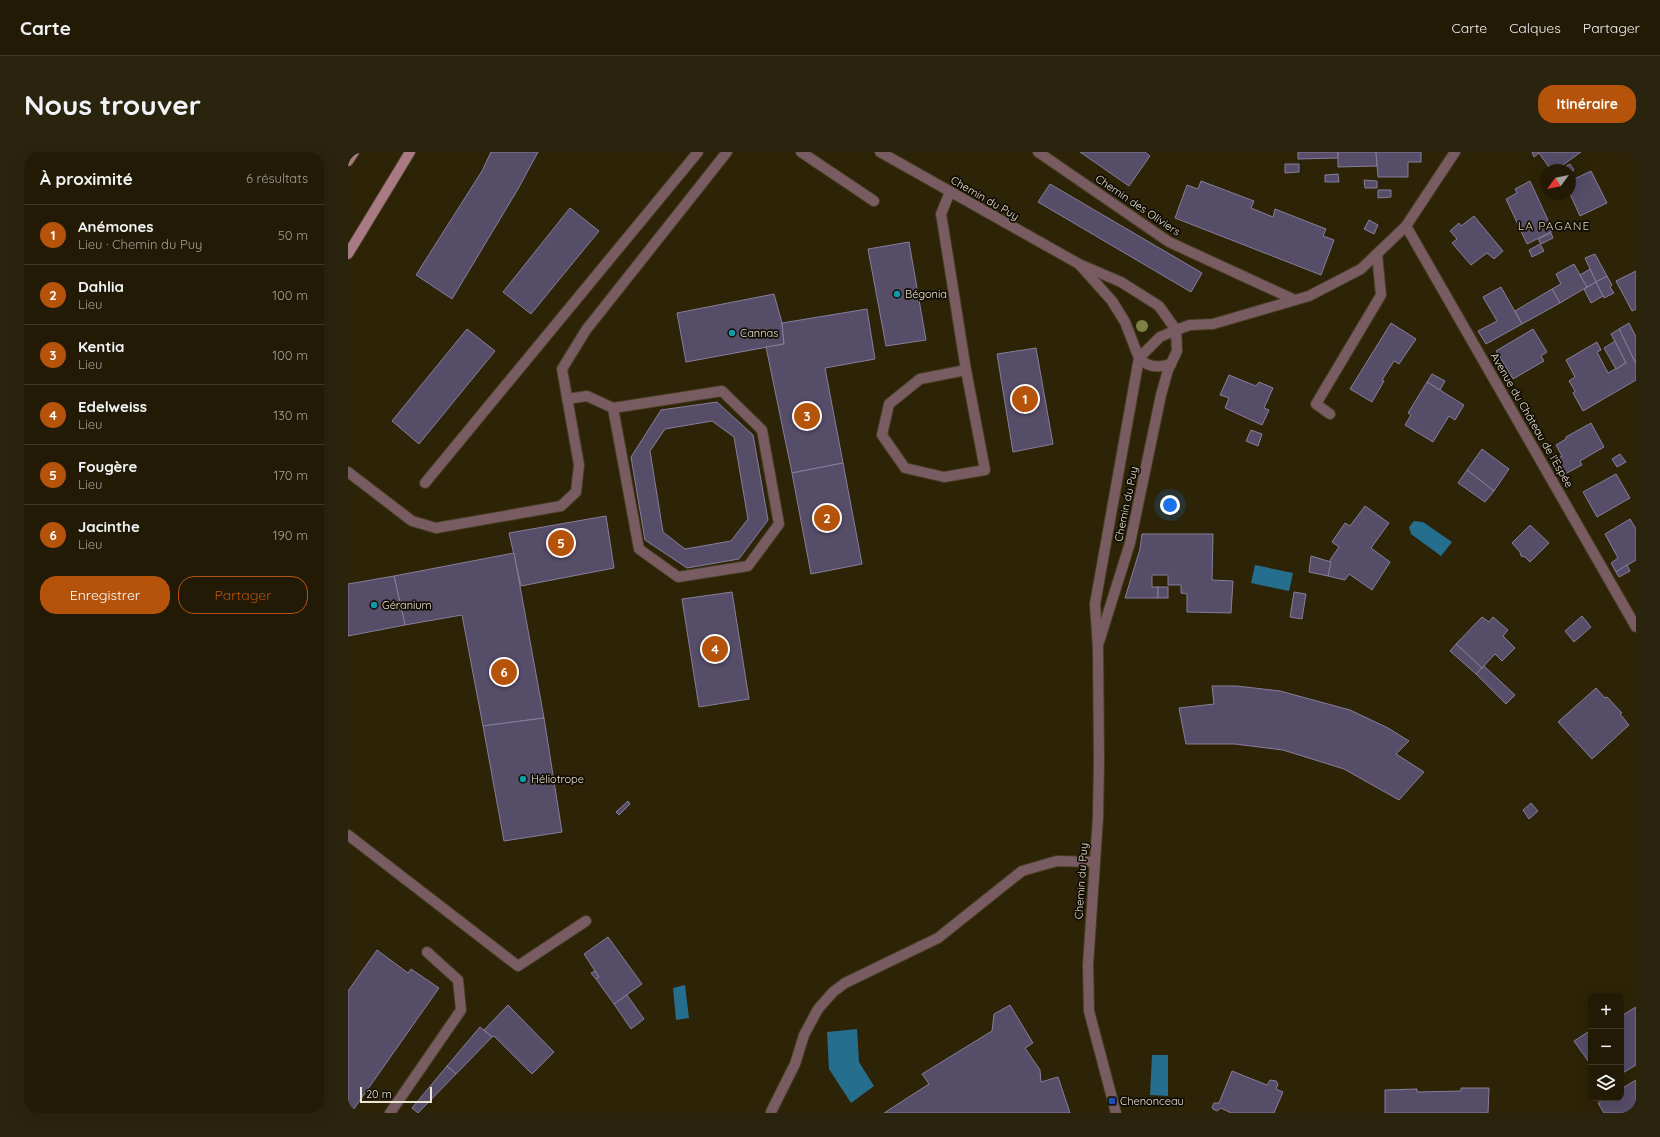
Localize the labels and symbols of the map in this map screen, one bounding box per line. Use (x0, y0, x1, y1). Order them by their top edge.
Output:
north arrow (1540, 164, 1576, 200)
street label: Chemin des Oliviers (1093, 171, 1183, 239)
street label: Chemin du Puy (948, 173, 1022, 223)
district label: LA PAGANE (1518, 218, 1590, 233)
place label: Bégonia (905, 287, 947, 301)
marker: Bégonia (892, 289, 902, 299)
place label: Cannas (740, 326, 778, 340)
marker: Cannas (727, 328, 737, 338)
street label: Avenue du Château de l'Espée (1488, 350, 1576, 490)
pin: 1 (1012, 384, 1038, 414)
pin: 3 (794, 401, 820, 431)
street label: Chemin du Puy (1111, 465, 1141, 543)
your location (1160, 495, 1180, 515)
pin: 2 (814, 503, 840, 533)
pin: 5 (548, 528, 574, 558)
place label: Géranium (382, 598, 432, 612)
marker: Géranium (369, 600, 379, 610)
pin: 4 (702, 634, 728, 664)
pin: 6 (491, 657, 517, 687)
place label: Héliotrope (531, 772, 584, 786)
marker: Héliotrope (518, 774, 528, 784)
street label: Chemin du Puy (1071, 842, 1091, 920)
scale bar (360, 1085, 432, 1104)
place label: Chenonceau (1120, 1094, 1184, 1108)
marker: Chenonceau (1107, 1096, 1117, 1106)

